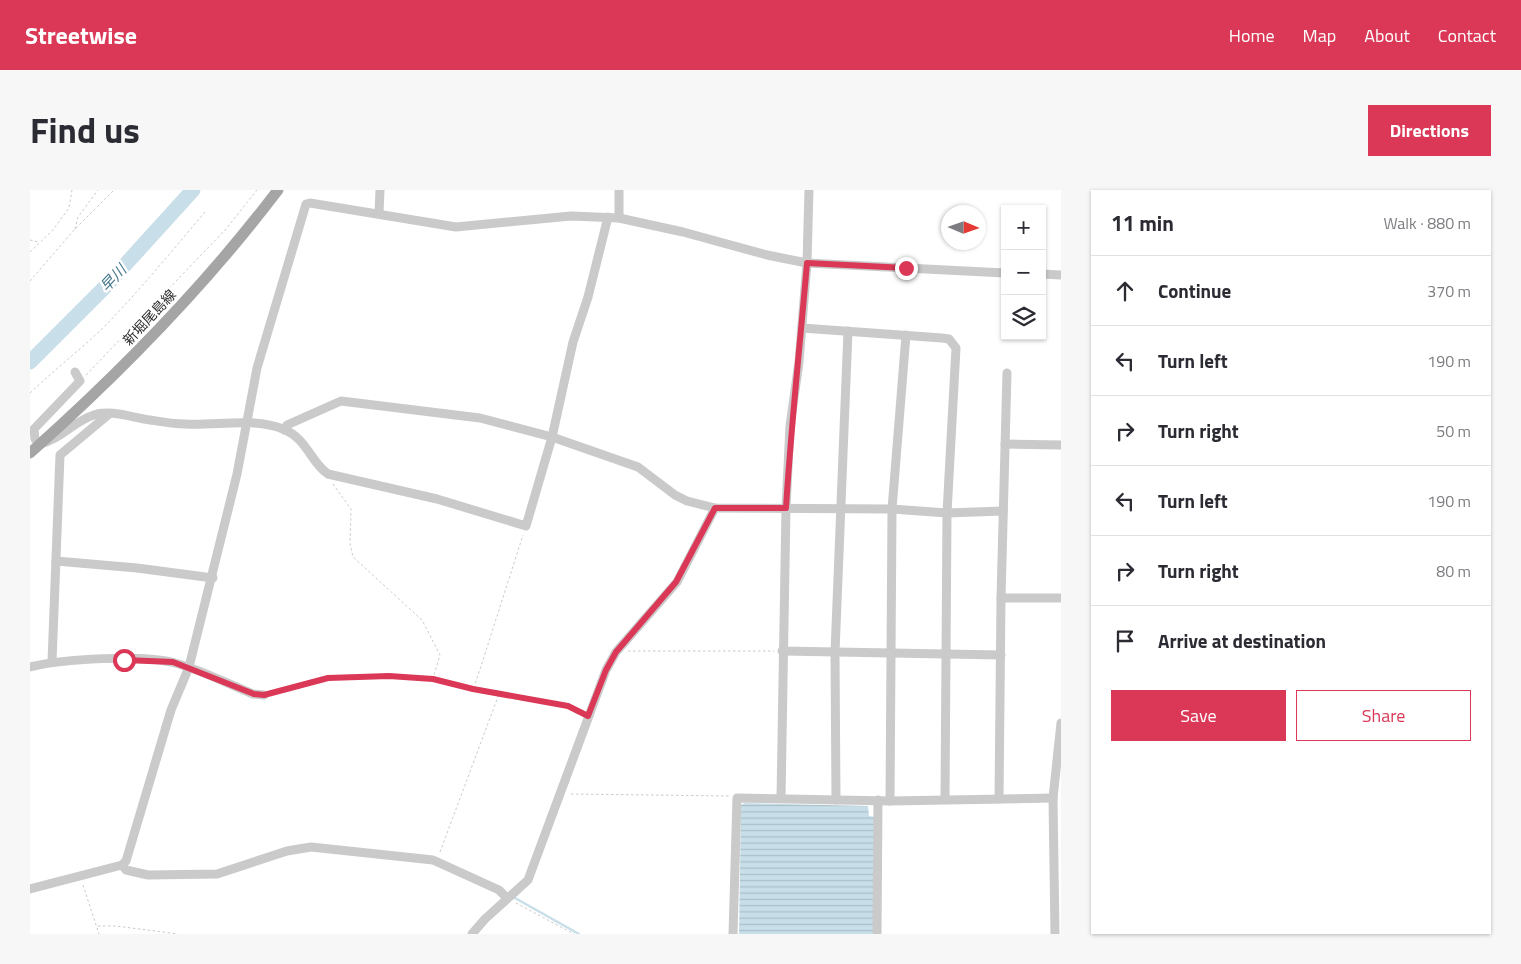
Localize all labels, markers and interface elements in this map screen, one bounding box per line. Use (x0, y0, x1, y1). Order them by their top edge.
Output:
text: Streetwise (25, 17, 137, 53)
text: Home (1229, 22, 1275, 49)
text: Map (1303, 22, 1336, 49)
text: About (1364, 22, 1410, 49)
text: Contact (1438, 22, 1496, 49)
text: Find us (30, 103, 140, 157)
button: Directions (1368, 105, 1491, 156)
north arrow (941, 205, 986, 250)
map controls (1001, 205, 1046, 340)
button: + (1001, 205, 1046, 250)
text: 11 min (1111, 207, 1174, 239)
text: Walk · 880 m (1383, 211, 1471, 235)
button: − (1001, 250, 1046, 295)
route end (895, 257, 918, 280)
water label: 早川 (94, 258, 133, 297)
text: Continue (1158, 276, 1231, 305)
icon: ahead (1111, 277, 1139, 305)
text: 370 m (1427, 279, 1471, 303)
street label: 新堀尾島線 (117, 284, 181, 350)
button: layers (1001, 295, 1046, 340)
text: Turn left (1158, 346, 1228, 375)
icon: left (1111, 347, 1139, 375)
text: 190 m (1427, 349, 1471, 373)
text: Turn right (1158, 416, 1239, 445)
icon: right (1111, 417, 1139, 445)
text: 50 m (1436, 419, 1471, 443)
text: Turn left (1158, 486, 1228, 515)
icon: left (1111, 487, 1139, 515)
text: 190 m (1427, 489, 1471, 513)
text: Turn right (1158, 556, 1239, 585)
icon: right (1111, 557, 1139, 585)
text: 80 m (1436, 559, 1471, 583)
text: Arrive at destination (1158, 626, 1326, 655)
icon: arrive (1111, 627, 1139, 655)
route start (113, 649, 136, 672)
button: Save (1111, 690, 1286, 741)
button: Share (1296, 690, 1471, 741)

